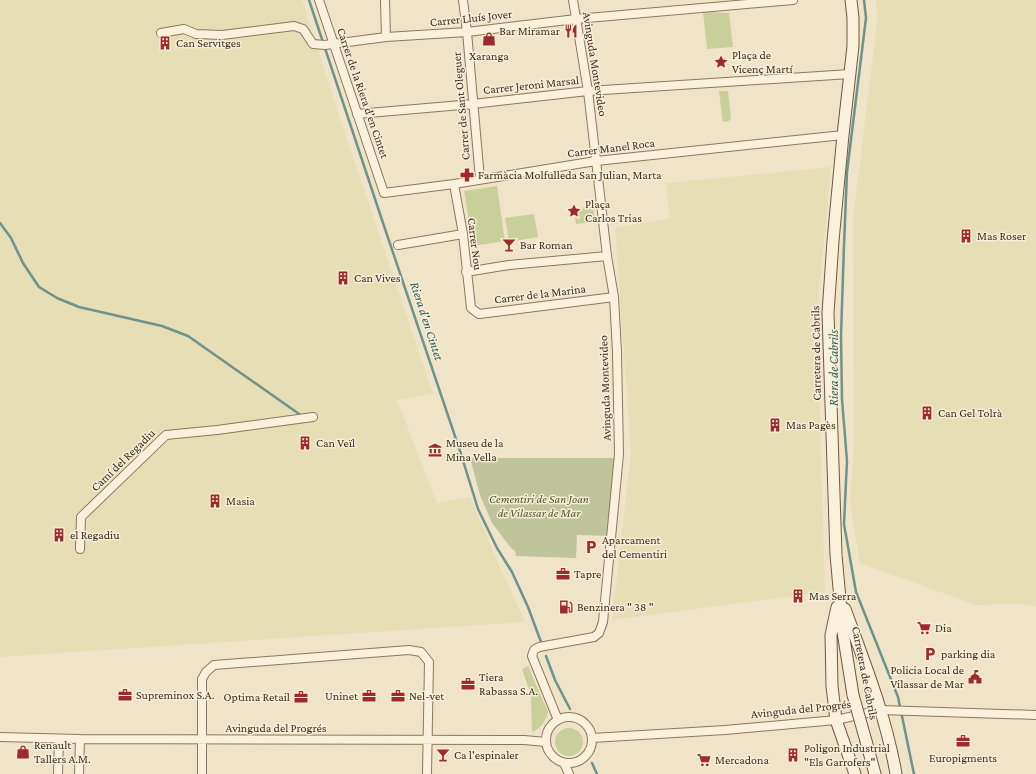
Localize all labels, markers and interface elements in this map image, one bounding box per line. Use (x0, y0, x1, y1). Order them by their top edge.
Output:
street label: Carrer Lluís Jover (429, 7, 514, 29)
street label: Avinguda Montevideo (580, 11, 610, 117)
restaurant icon: Bar Miramar (563, 23, 579, 39)
place label: Bar Miramar (499, 24, 561, 38)
street label: Carrer de la Riera d'en Cintet (334, 26, 392, 161)
shop icon: Xaranga (481, 31, 497, 47)
building icon: Can Servitges (157, 35, 173, 51)
place label: Can Servitges (176, 36, 241, 50)
place label: Plaça de Vicenç Martí (732, 48, 793, 76)
place label: Xaranga (469, 49, 509, 63)
street label: Carrer de Sant Oleguer (449, 51, 473, 161)
place icon: Plaça de Vicenç Martí (713, 54, 729, 70)
street label: Carrer Jeroni Marsal (482, 73, 580, 97)
street label: Carrer Manel Roca (566, 136, 656, 160)
pharmacy icon: Farmàcia Molfulleda San Julian, Marta (459, 167, 475, 183)
place label: Farmàcia Molfulleda San Julian, Marta (478, 168, 662, 182)
place label: Plaça Carlos Trias (585, 197, 642, 225)
place icon: Plaça Carlos Trias (566, 203, 582, 219)
street label: Carrer Nou (465, 217, 485, 272)
building icon: Mas Roser (958, 228, 974, 244)
place label: Mas Roser (977, 229, 1027, 243)
bar icon: Bar Roman (501, 237, 517, 253)
place label: Bar Roman (520, 238, 573, 252)
building icon: Can Vives (335, 270, 351, 286)
place label: Can Vives (354, 271, 401, 285)
water label: Riera d'en Cintet (407, 280, 447, 362)
street label: Carrer de la Marina (493, 281, 587, 307)
street label: Carretera de Cabrils (808, 305, 824, 401)
water label: Riera de Cabrils (826, 330, 841, 406)
street label: Avinguda Montevideo (596, 335, 614, 441)
building icon: Can Gel Tolrà (919, 405, 935, 421)
place label: Can Gel Tolrà (938, 406, 1003, 420)
building icon: Mas Pagès (767, 417, 783, 433)
place label: Mas Pagès (786, 418, 836, 432)
street label: Camí del Regadiu (88, 426, 158, 494)
building icon: Can Veïl (297, 435, 313, 451)
place label: Can Veïl (316, 436, 355, 450)
place label: Museu de la Mina Vella (446, 436, 504, 464)
museum icon: Museu de la Mina Vella (427, 442, 443, 458)
park label: Cementiri de San Joan de Vilassar de Mar (489, 492, 589, 520)
building icon: Masia (207, 493, 223, 509)
place label: Masia (226, 494, 255, 508)
building icon: el Regadiu (51, 527, 67, 543)
place label: el Regadiu (70, 528, 120, 542)
place label: Aparcament del Cementiri (602, 533, 667, 561)
parking icon: Aparcament del Cementiri (583, 539, 599, 555)
office icon: Tapre (555, 566, 571, 582)
place label: Tapre (574, 567, 601, 581)
building icon: Mas Serra (790, 588, 806, 604)
place label: Mas Serra (809, 589, 857, 603)
fuel station icon: Benzinera " 38 " (558, 599, 574, 615)
place label: Benzinera " 38 " (577, 600, 654, 614)
supermarket icon: Dia (916, 620, 932, 636)
place label: Dia (935, 621, 952, 635)
street label: Carretera de Cabrils (849, 625, 881, 721)
parking icon: parking dia (922, 646, 938, 662)
place label: parking dia (941, 647, 996, 661)
place label: Policia Local de Vilassar de Mar (890, 663, 965, 691)
public building icon: Policia Local de Vilassar de Mar (967, 669, 983, 685)
place label: Tiera Rabassa S.A. (479, 670, 538, 698)
office icon: Tiera Rabassa S.A. (460, 676, 476, 692)
office icon: Supreminox S.A. (117, 687, 133, 703)
place label: Supreminox S.A. (136, 688, 215, 702)
office icon: Uninet (361, 688, 377, 704)
office icon: Nel-vet (390, 688, 406, 704)
office icon: Optima Retail (293, 689, 309, 705)
place label: Uninet (325, 689, 359, 703)
place label: Nel-vet (409, 689, 445, 703)
place label: Optima Retail (224, 690, 290, 704)
street label: Avinguda del Progrés (750, 697, 852, 721)
street label: Avinguda del Progrés (226, 721, 327, 735)
office icon: Europigments (955, 733, 971, 749)
place label: Renault Tallers A.M. (34, 738, 91, 766)
place label: Poligon Industrial "Els Garrofers" (804, 741, 890, 769)
shop icon: Renault Tallers A.M. (15, 744, 31, 760)
bar icon: Ca l'espinaler (435, 747, 451, 763)
building icon: Poligon Industrial "Els Garrofers" (785, 747, 801, 763)
place label: Ca l'espinaler (454, 748, 520, 762)
place label: Europigments (929, 751, 997, 765)
supermarket icon: Mercadona (696, 752, 712, 768)
place label: Mercadona (715, 753, 769, 767)

